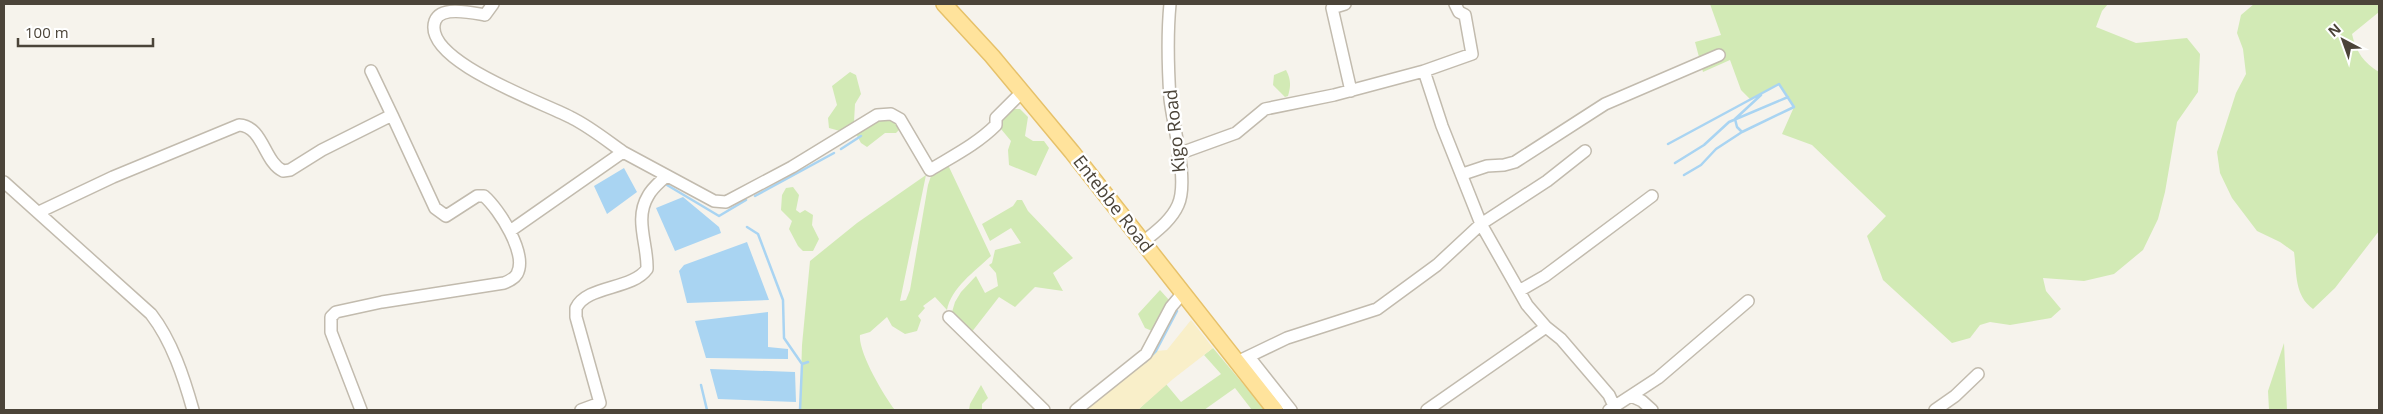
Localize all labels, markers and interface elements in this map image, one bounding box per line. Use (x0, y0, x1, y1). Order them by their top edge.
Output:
scale bar (18, 15, 152, 47)
north arrow (2318, 15, 2368, 65)
text: N (2324, 19, 2345, 41)
text: 100 m (25, 22, 69, 42)
street label: Kigo Road (1158, 88, 1190, 174)
street label: Entebbe Road (1068, 150, 1159, 257)

